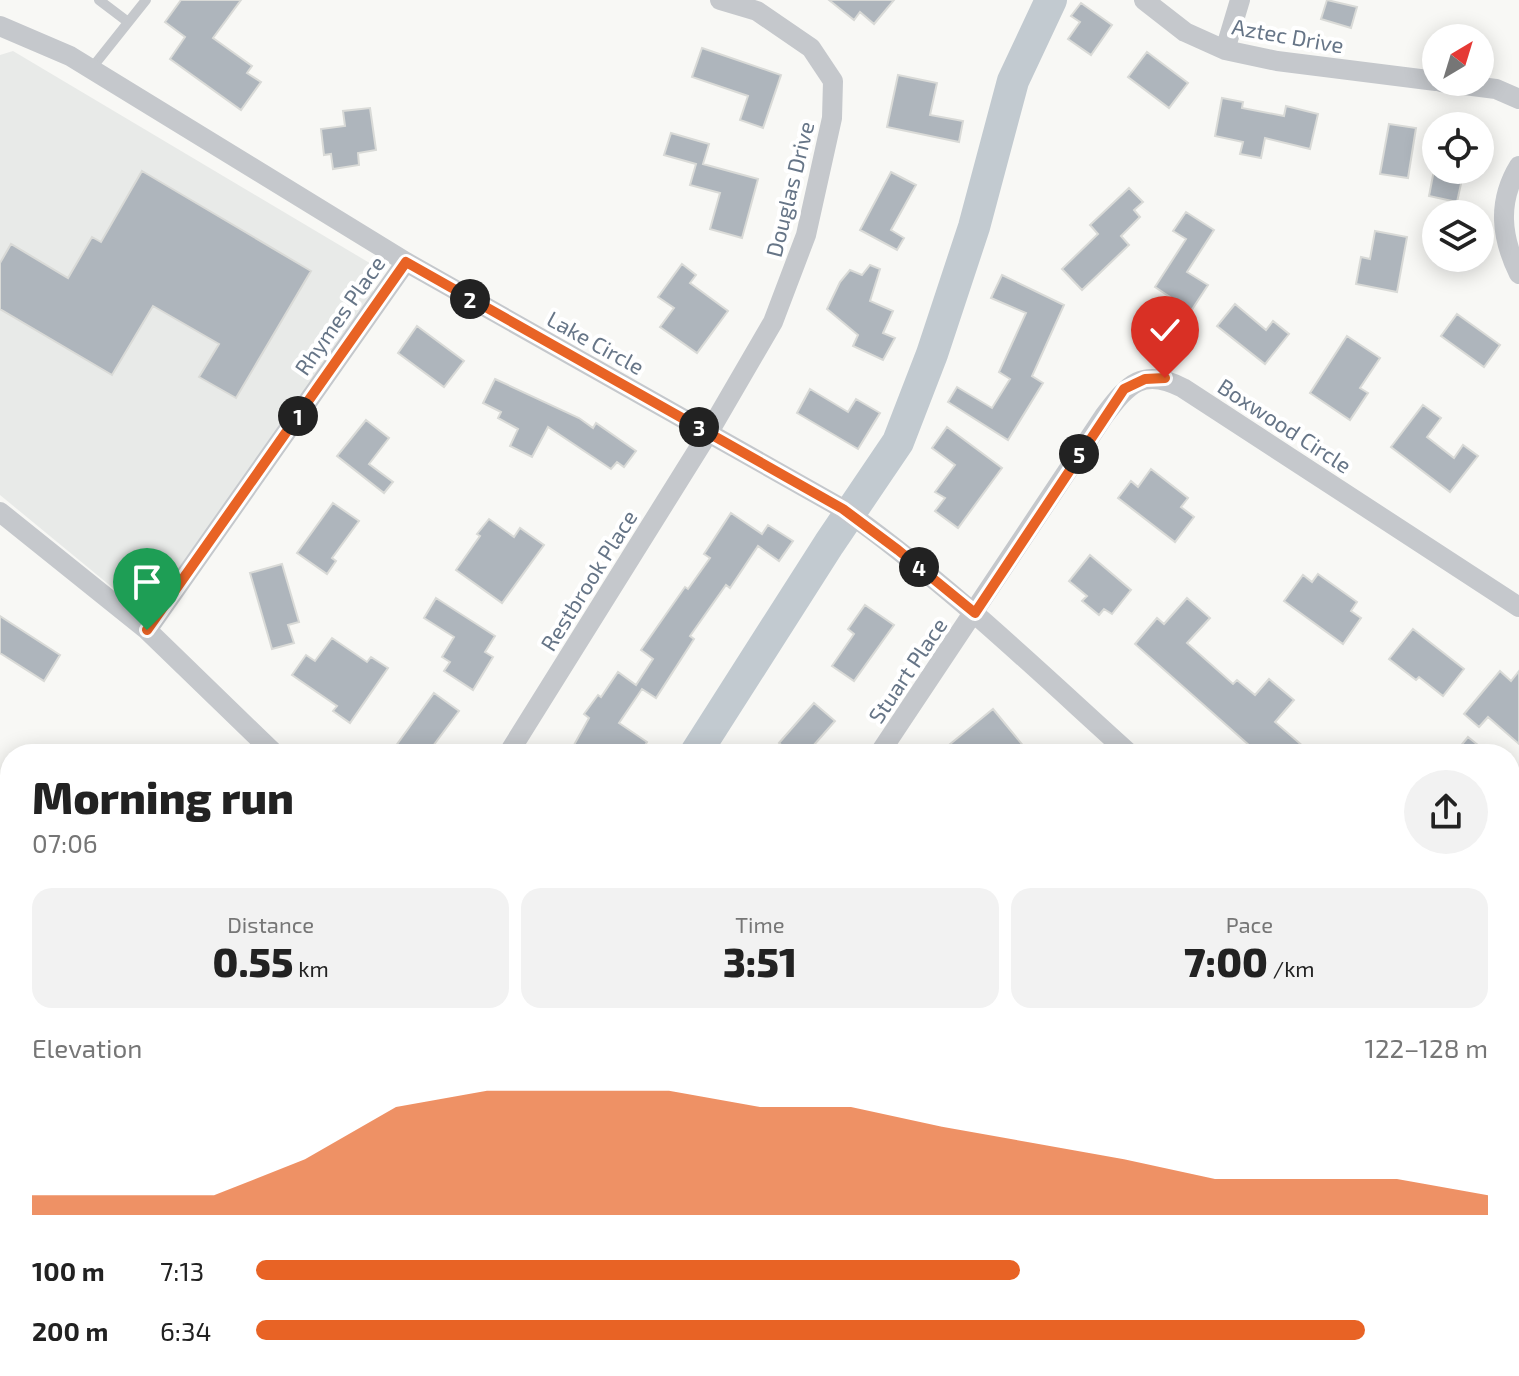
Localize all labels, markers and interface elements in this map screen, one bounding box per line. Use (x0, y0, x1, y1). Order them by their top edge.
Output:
street label: Aztec Drive (1230, 12, 1346, 58)
north arrow (1422, 24, 1494, 96)
map controls (1422, 24, 1494, 272)
button: locate (1422, 112, 1494, 184)
street label: Douglas Drive (760, 118, 818, 260)
button: layers (1422, 200, 1494, 272)
street label: Rhymes Place (288, 251, 390, 379)
pin: 2 (450, 279, 490, 319)
text: 2 (464, 286, 476, 312)
pin (1131, 296, 1199, 378)
street label: Lake Circle (543, 305, 649, 379)
icon: check (1143, 308, 1187, 352)
street label: Boxwood Circle (1213, 372, 1357, 478)
pin: 1 (278, 396, 318, 436)
text: 1 (293, 403, 303, 429)
pin: 3 (679, 407, 719, 447)
text: 3 (693, 414, 705, 440)
pin: 5 (1059, 434, 1099, 474)
text: 5 (1073, 441, 1085, 467)
street label: Restbrook Place (534, 505, 642, 655)
pin: 4 (899, 547, 939, 587)
pin (113, 548, 181, 630)
text: 4 (912, 554, 926, 580)
icon: arrive (125, 560, 169, 604)
street label: Stuart Place (862, 612, 952, 728)
text: Morning run (32, 770, 294, 823)
button: share (1404, 770, 1488, 854)
text: 07:06 (32, 827, 98, 858)
text: Distance (227, 911, 314, 937)
text: Time (735, 911, 785, 937)
text: Pace (1226, 911, 1273, 937)
text: 0.55 (213, 937, 293, 985)
text: 3:51 (723, 937, 797, 985)
text: 7:00 (1184, 937, 1268, 985)
text: km (293, 955, 329, 981)
text: /km (1268, 955, 1315, 981)
text: Elevation (32, 1032, 142, 1063)
text: 122–128 m (1365, 1032, 1488, 1063)
text: 100 m (32, 1255, 105, 1286)
text: 7:13 (160, 1255, 204, 1286)
text: 200 m (32, 1315, 108, 1346)
text: 6:34 (160, 1315, 211, 1346)

